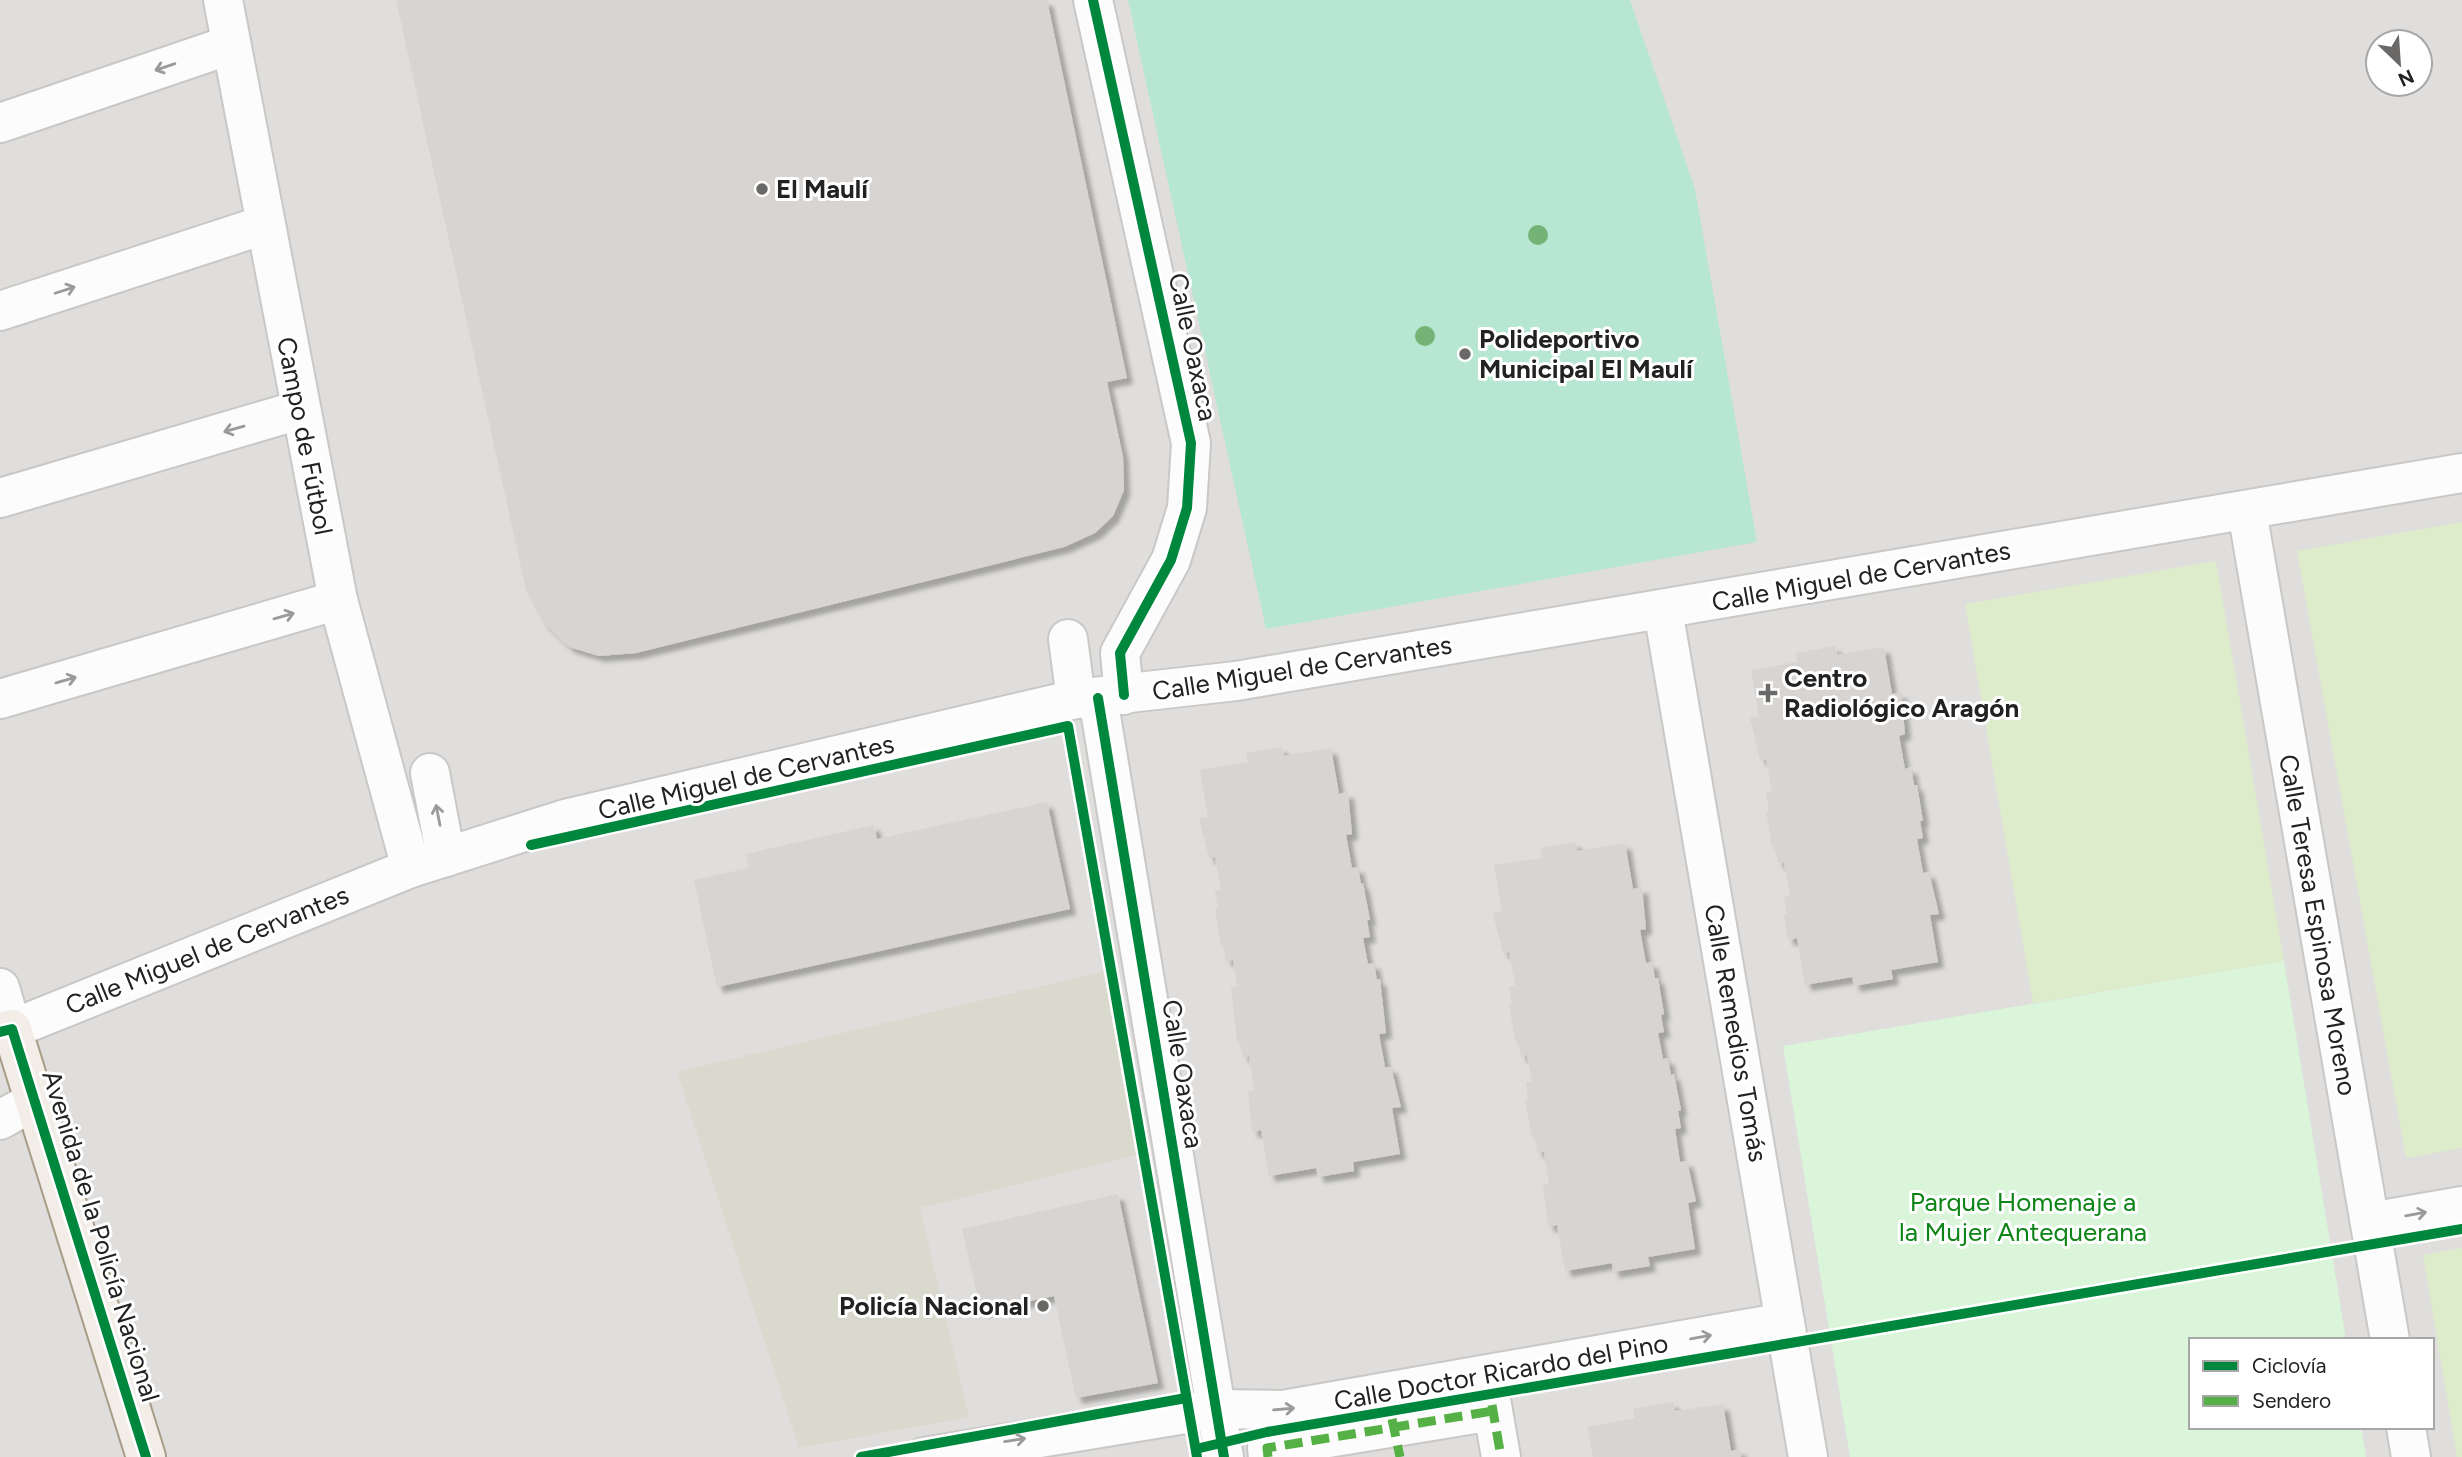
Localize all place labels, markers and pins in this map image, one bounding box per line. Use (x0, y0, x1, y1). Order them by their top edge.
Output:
place label: El Maulí (776, 173, 870, 205)
marker: El Maulí (754, 181, 770, 197)
place label: Polideportivo Municipal El Maulí (1479, 323, 1695, 385)
marker: Polideportivo Municipal El Maulí (1457, 346, 1473, 362)
place label: Centro Radiológico Aragón (1784, 662, 2019, 724)
marker: Centro Radiológico Aragón (1758, 683, 1778, 703)
place label: Policía Nacional (839, 1290, 1029, 1322)
marker: Policía Nacional (1035, 1298, 1051, 1314)

